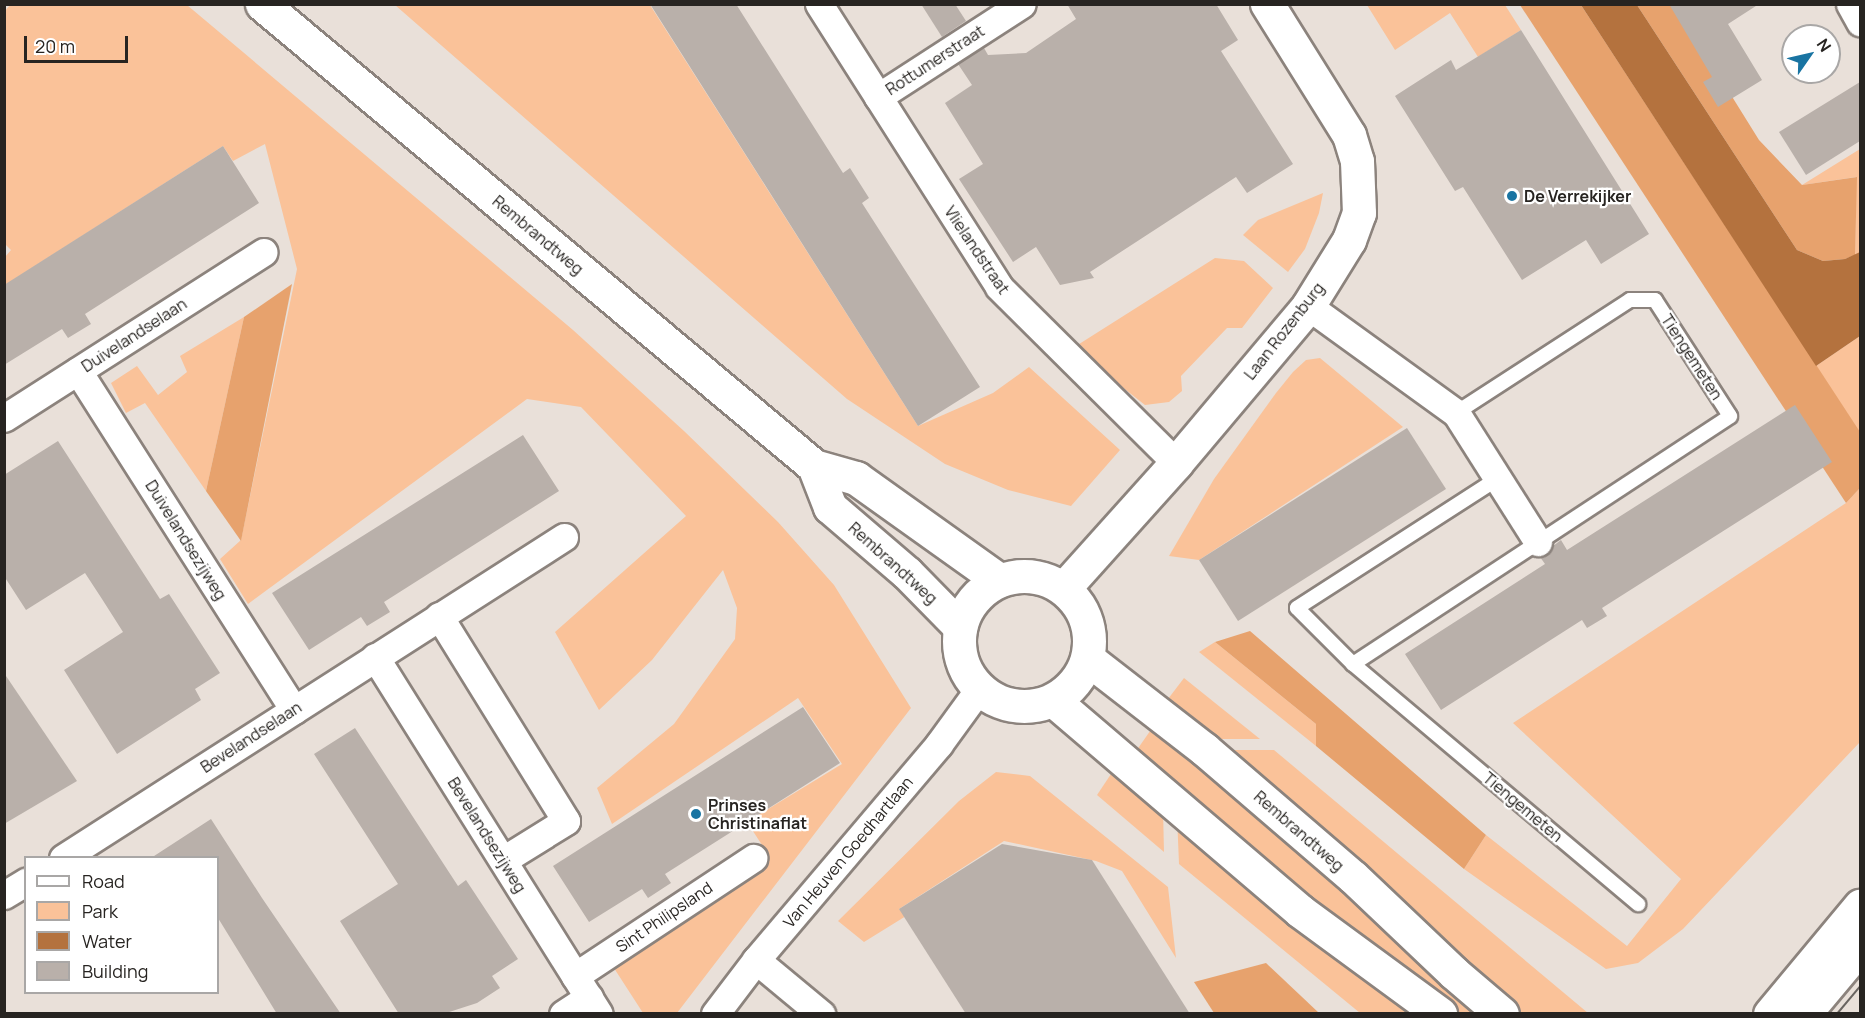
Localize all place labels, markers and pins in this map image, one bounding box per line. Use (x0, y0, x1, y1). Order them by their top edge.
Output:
place label: De Verrekijker (1524, 186, 1631, 206)
marker: De Verrekijker (1505, 189, 1519, 203)
place label: Prinses Christinaflat (708, 795, 807, 833)
marker: Prinses Christinaflat (689, 807, 703, 821)

